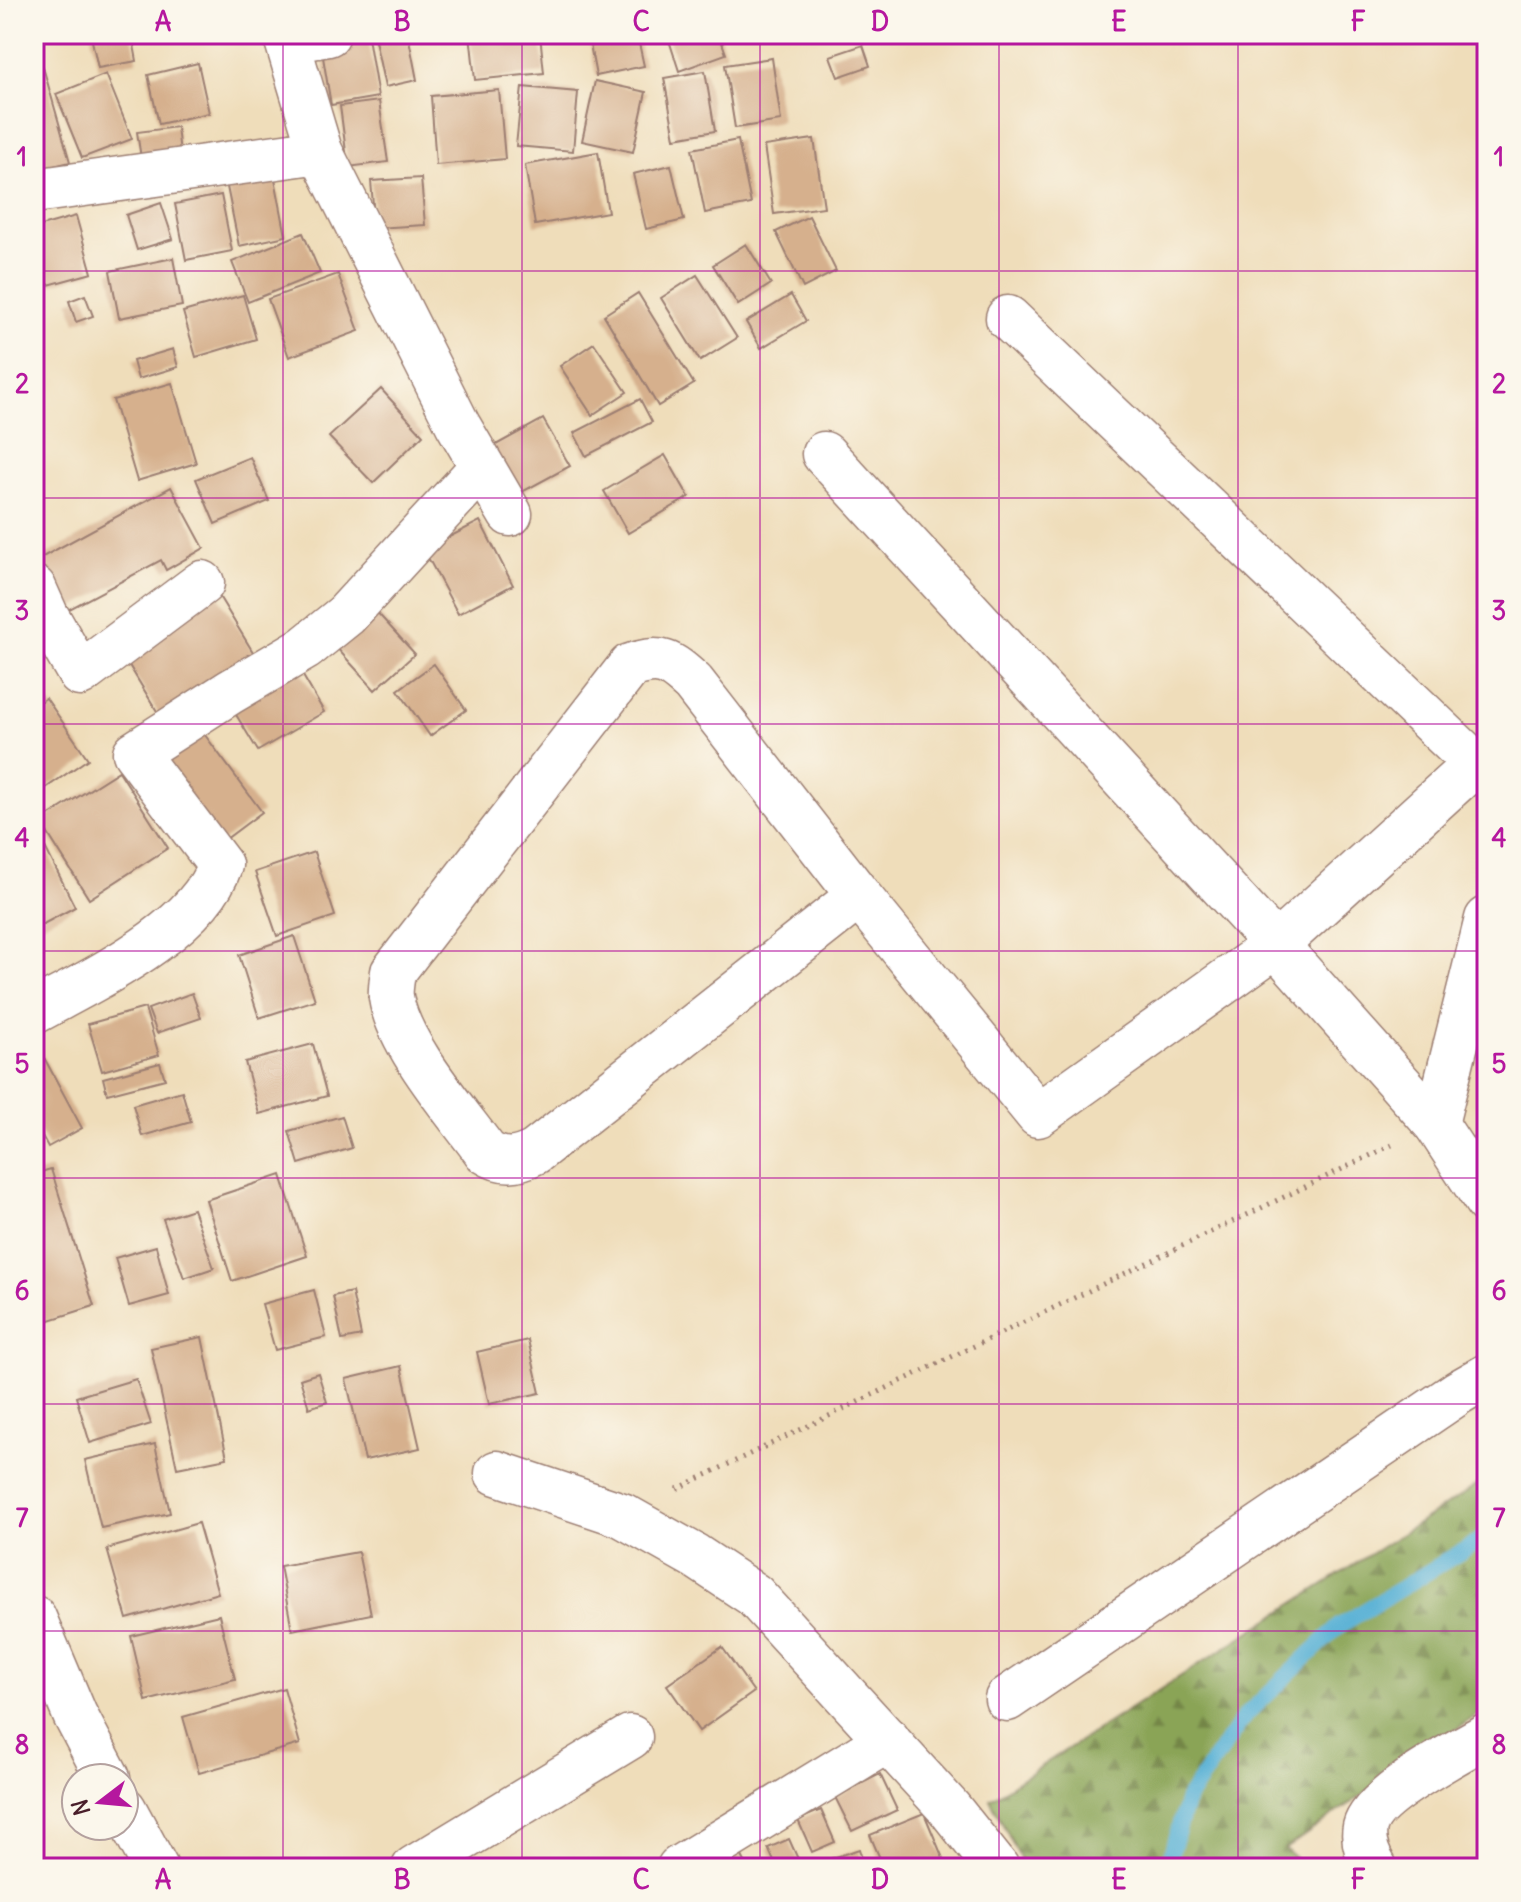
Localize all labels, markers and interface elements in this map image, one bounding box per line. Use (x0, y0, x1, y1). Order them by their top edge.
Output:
text: A (155, 5, 172, 38)
text: B (393, 5, 411, 38)
text: C (632, 5, 650, 38)
text: D (871, 5, 889, 38)
text: E (1111, 5, 1127, 38)
text: F (1351, 5, 1366, 38)
text: 1 (17, 140, 27, 173)
text: 1 (1494, 140, 1504, 173)
text: 2 (15, 367, 29, 400)
text: 2 (1492, 367, 1506, 400)
text: 3 (15, 594, 29, 627)
text: 3 (1492, 594, 1506, 627)
text: 4 (14, 821, 30, 854)
text: 4 (1491, 821, 1507, 854)
text: 5 (15, 1047, 30, 1080)
text: 5 (1492, 1047, 1507, 1080)
text: 6 (14, 1274, 30, 1307)
text: 6 (1491, 1274, 1507, 1307)
text: 7 (16, 1501, 29, 1534)
text: 7 (1493, 1501, 1506, 1534)
text: 8 (15, 1728, 29, 1761)
text: 8 (1492, 1728, 1506, 1761)
north arrow (60, 1762, 140, 1842)
text: N (65, 1796, 96, 1819)
text: A (155, 1863, 172, 1896)
text: B (393, 1863, 411, 1896)
text: C (632, 1863, 650, 1896)
text: D (871, 1863, 889, 1896)
text: E (1111, 1863, 1127, 1896)
text: F (1351, 1863, 1366, 1896)

